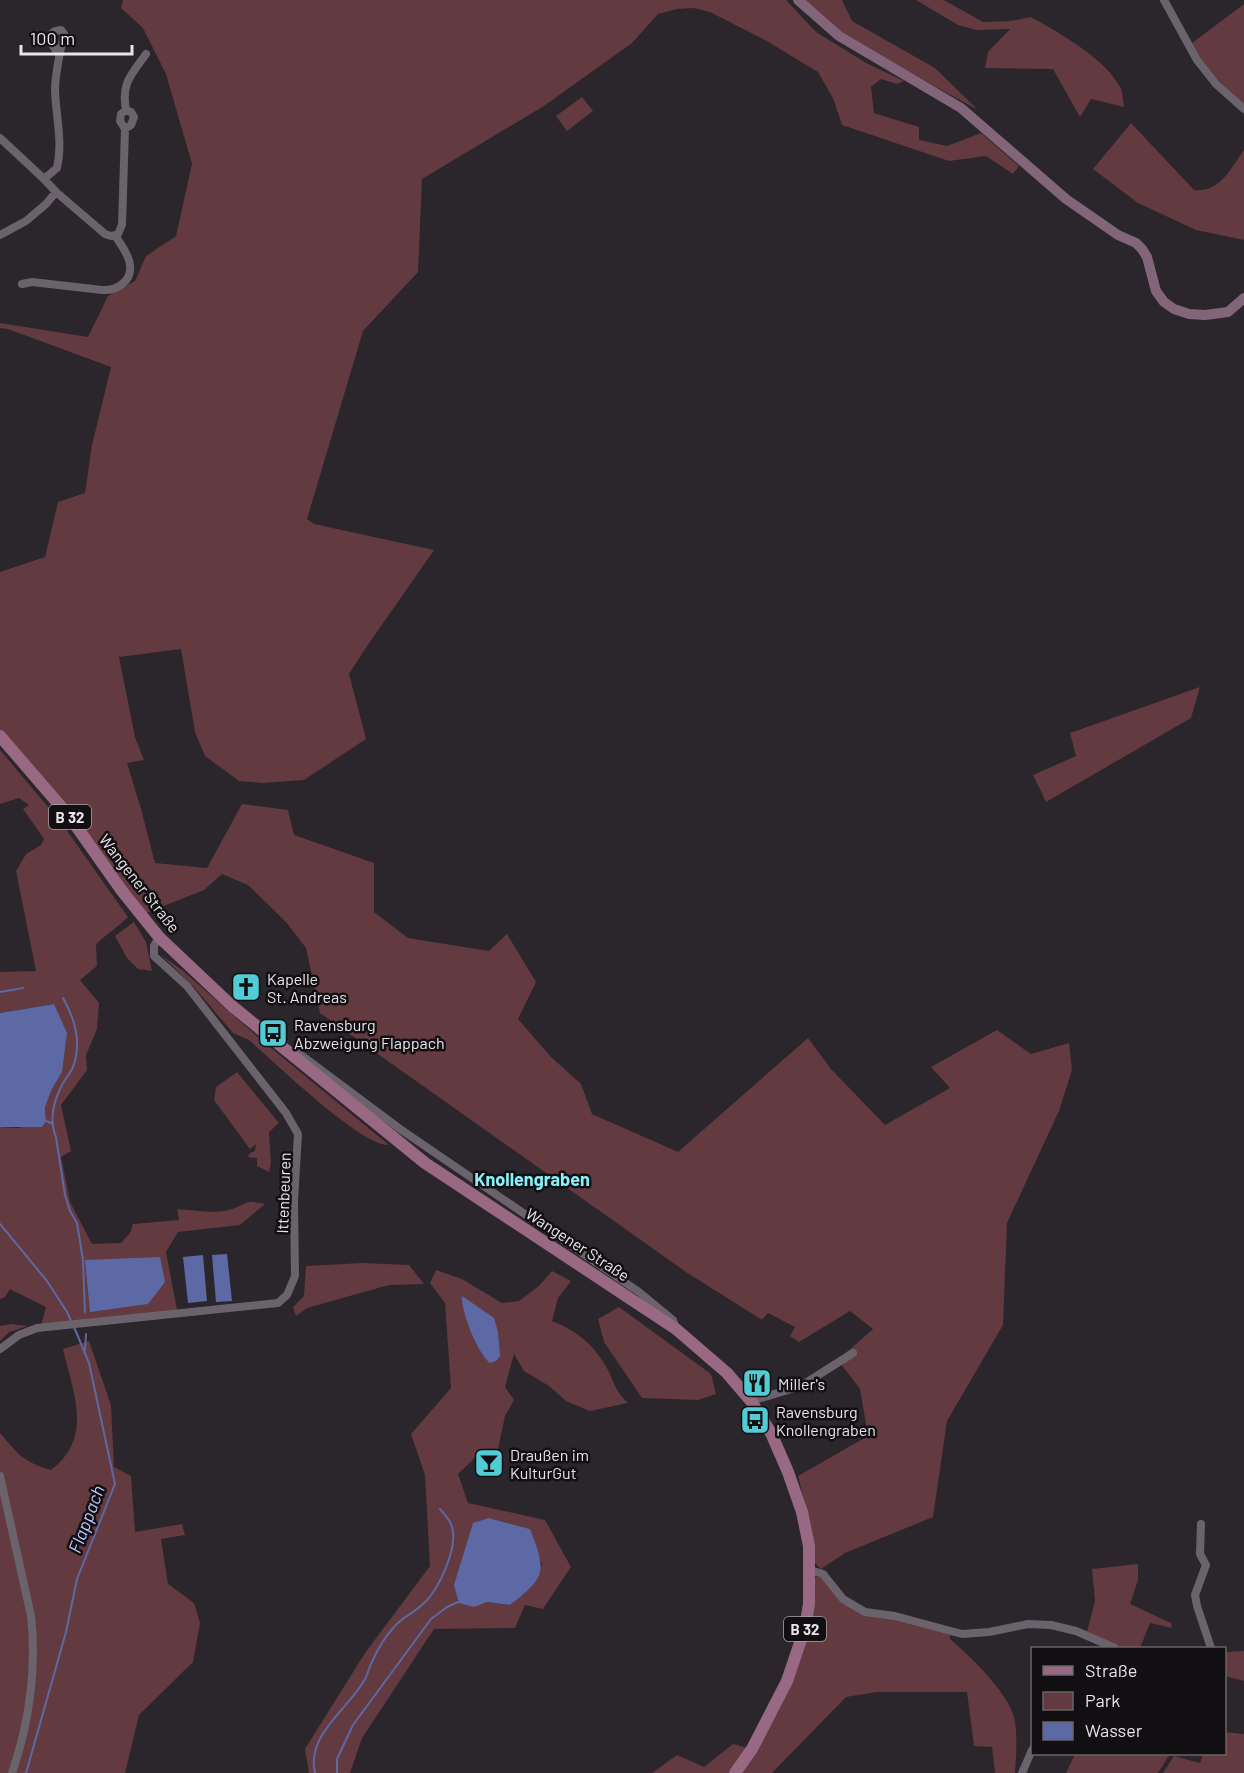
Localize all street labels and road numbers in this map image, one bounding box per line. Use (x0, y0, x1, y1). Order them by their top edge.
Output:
road number: B 32 (49, 805, 91, 829)
street label: Wangener Straße (96, 830, 184, 936)
street label: Ittenbeuren (272, 1152, 294, 1234)
street label: Wangener Straße (523, 1203, 633, 1285)
road number: B 32 (784, 1617, 826, 1641)

